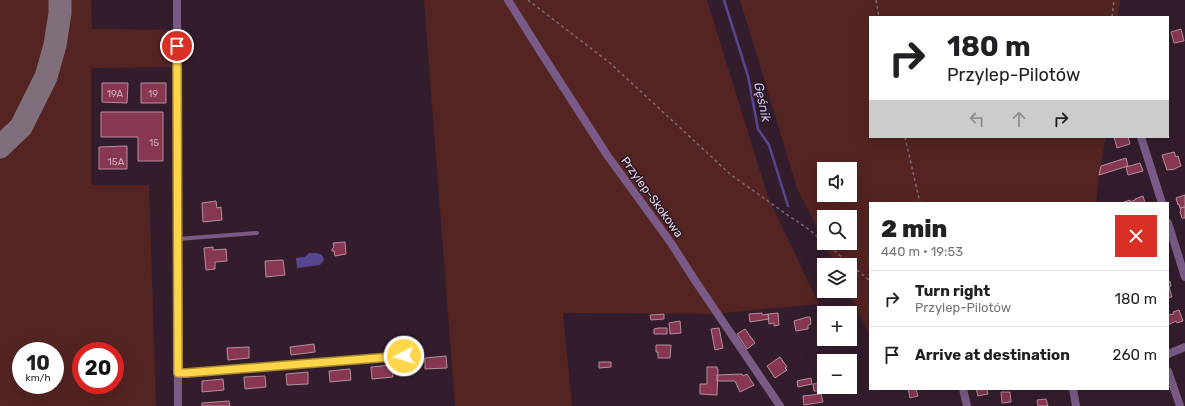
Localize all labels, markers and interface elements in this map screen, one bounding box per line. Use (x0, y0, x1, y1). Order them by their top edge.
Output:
pin (160, 29, 194, 63)
text: 180 m (947, 30, 1031, 63)
icon: right (881, 32, 933, 84)
icon: arrive (166, 35, 188, 57)
text: Przylep-Pilotów (947, 64, 1080, 86)
water label: Gęśnik (751, 81, 774, 124)
house number: 19A (107, 88, 124, 100)
house number: 19 (148, 88, 158, 100)
icon: left (966, 108, 988, 130)
icon: ahead (1008, 108, 1030, 130)
icon: right (1050, 108, 1072, 130)
house number: 15 (149, 137, 159, 149)
street label: Przylep-Skokowa (618, 154, 686, 240)
house number: 15A (108, 156, 125, 168)
map controls (817, 162, 857, 394)
button: sound (817, 162, 857, 202)
button: search (817, 210, 857, 250)
text: 2 min (881, 215, 947, 243)
button: close (1115, 215, 1157, 257)
text: 440 m · 19:53 (881, 244, 963, 259)
button: layers (817, 258, 857, 298)
text: Turn right (915, 282, 990, 300)
icon: right (881, 288, 903, 310)
text: 180 m (1115, 290, 1157, 308)
text: Przylep-Pilotów (915, 300, 1011, 315)
button: + (817, 306, 857, 346)
position arrow (383, 335, 425, 377)
speed limit sign: 20 (72, 342, 124, 394)
icon: arrive (881, 344, 903, 366)
text: Arrive at destination (915, 346, 1070, 364)
text: 260 m (1113, 346, 1157, 364)
text: 10 (26, 351, 50, 375)
button: − (817, 354, 857, 394)
text: km/h (26, 372, 50, 384)

